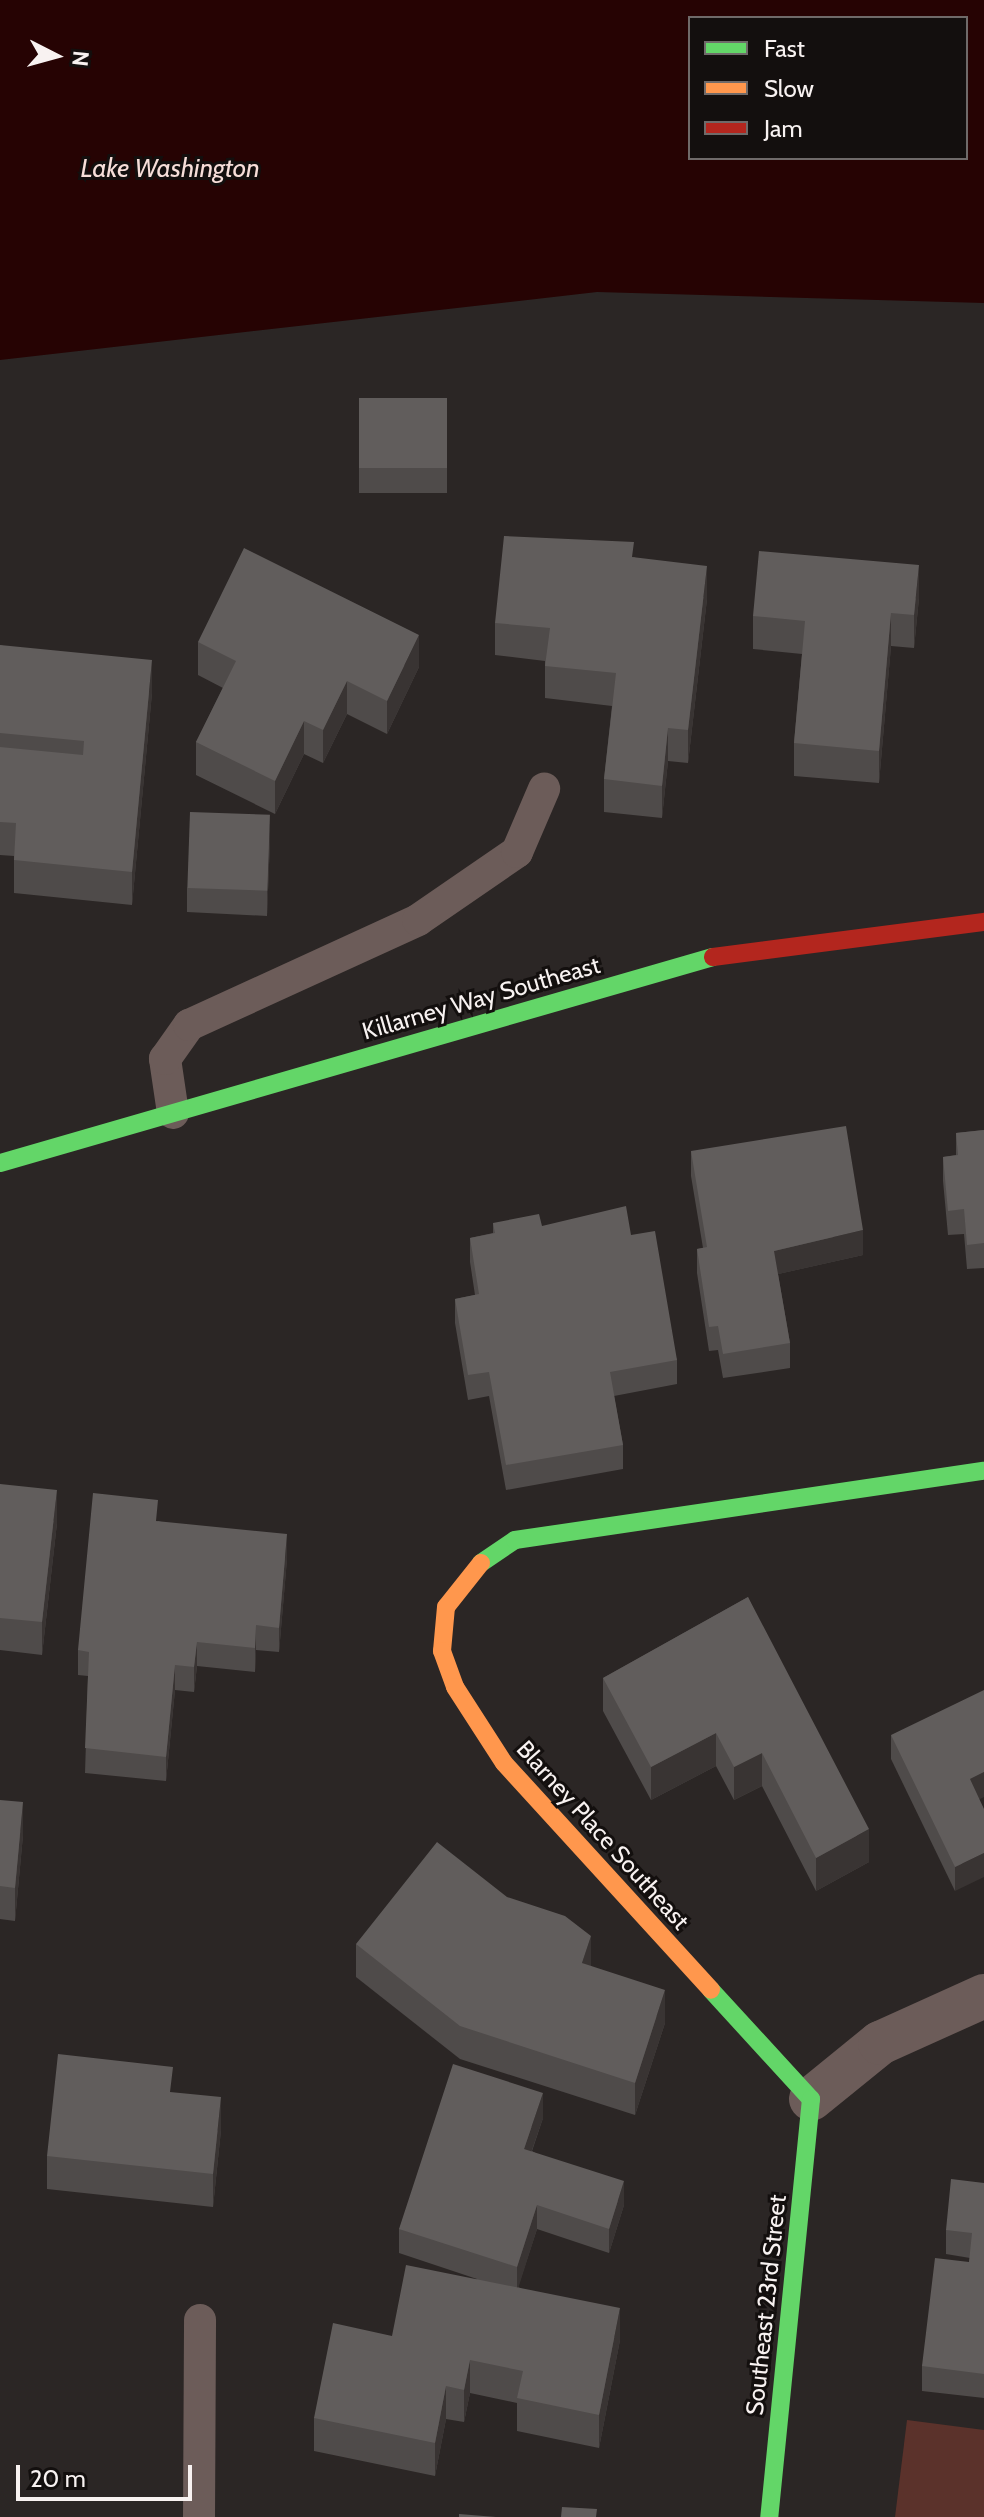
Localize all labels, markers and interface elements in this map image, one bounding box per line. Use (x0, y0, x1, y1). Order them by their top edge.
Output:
north arrow (16, 16, 96, 96)
legend (688, 16, 968, 160)
text: Fast (764, 34, 805, 63)
text: N (66, 49, 95, 68)
text: Slow (764, 74, 814, 103)
text: Jam (764, 114, 802, 143)
water label: Lake Washington (80, 153, 260, 185)
street label: Killarney Way Southeast (359, 950, 603, 1046)
street label: Blarney Place Southeast (511, 1735, 695, 1935)
street label: Southeast 23rd Street (740, 2193, 792, 2417)
scale bar (20, 2449, 196, 2499)
text: 20 m (30, 2464, 86, 2493)

